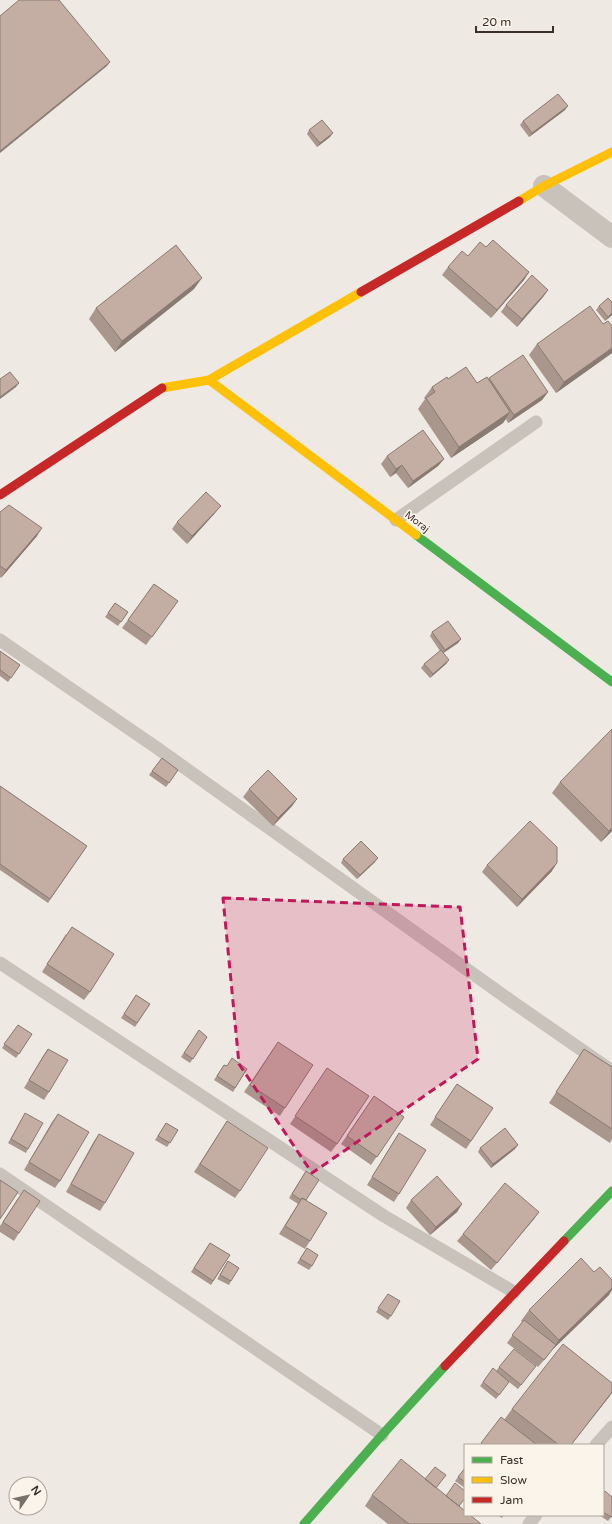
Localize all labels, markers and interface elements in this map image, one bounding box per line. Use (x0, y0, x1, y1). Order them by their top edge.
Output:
scale bar (476, 8, 553, 34)
text: 20 m (482, 15, 511, 29)
street label: Moraj (402, 509, 432, 535)
legend (464, 1444, 604, 1516)
text: Fast (500, 1453, 524, 1467)
text: Slow (500, 1473, 527, 1487)
north arrow (8, 1476, 48, 1516)
text: N (28, 1483, 44, 1498)
text: Jam (500, 1493, 523, 1507)

